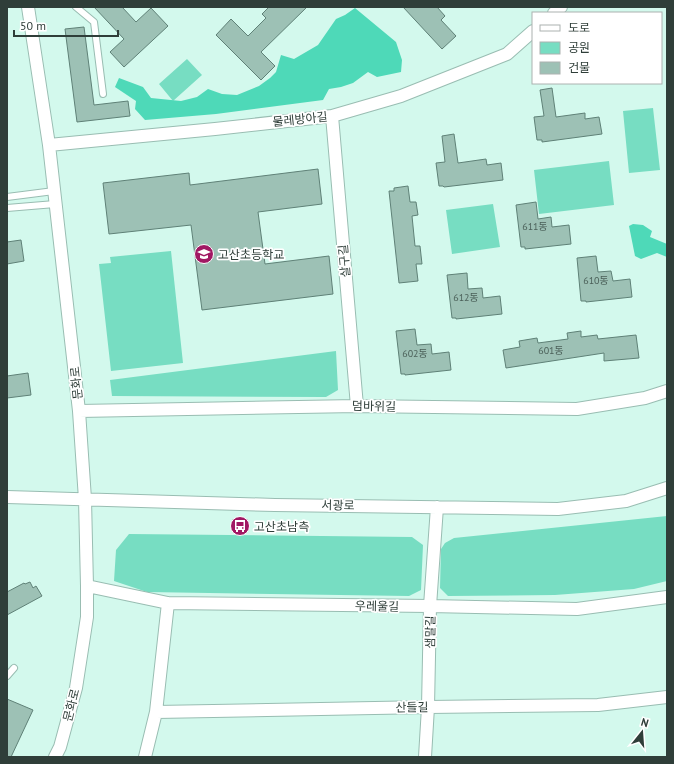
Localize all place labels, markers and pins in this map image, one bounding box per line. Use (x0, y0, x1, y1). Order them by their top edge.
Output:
school or university icon: 고산초등학교 (193, 243, 215, 265)
place label: 고산초등학교 (218, 247, 284, 262)
bus stop icon: 고산초남측 (229, 515, 251, 537)
place label: 고산초남측 (254, 519, 309, 534)

